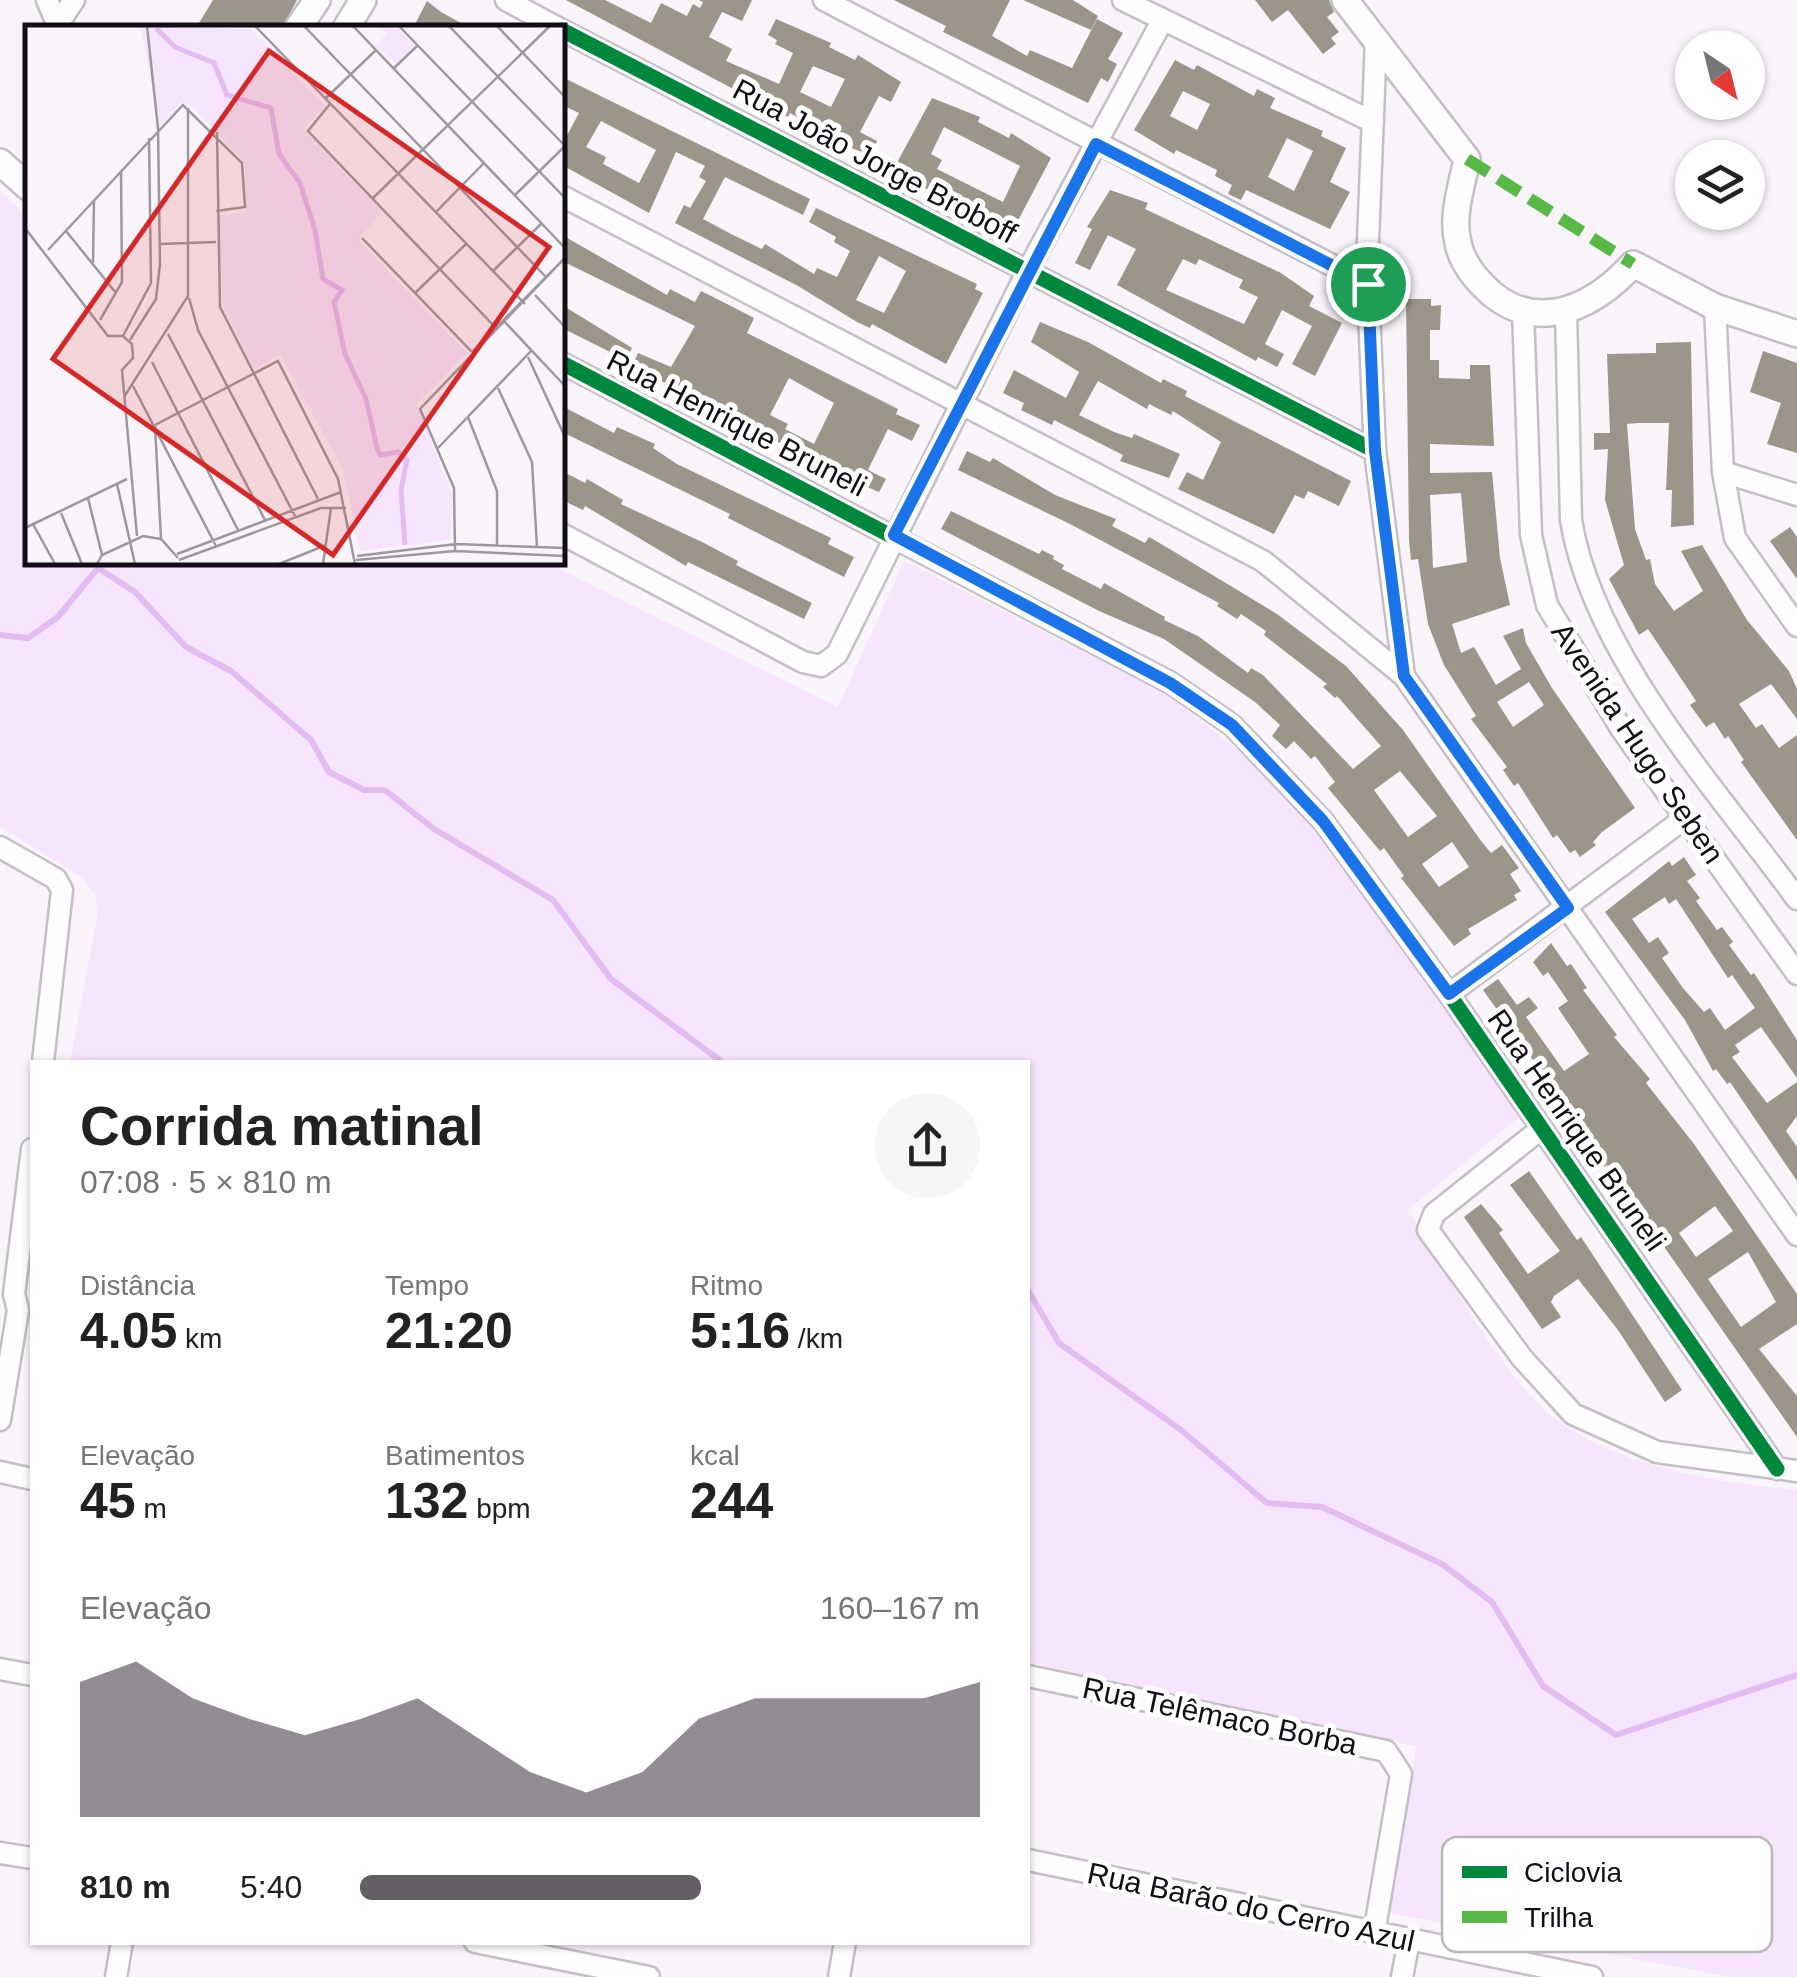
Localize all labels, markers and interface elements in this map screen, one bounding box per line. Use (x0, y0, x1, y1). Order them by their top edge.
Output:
inset map (25, 25, 565, 565)
north arrow (1675, 30, 1765, 120)
map controls (1675, 30, 1765, 230)
street label: Rua João Jorge Broboff (728, 72, 1023, 250)
button: layers (1675, 140, 1765, 230)
pin (1326, 242, 1411, 327)
icon: arrive (1341, 257, 1396, 312)
street label: Rua Henrique Bruneli (602, 343, 872, 503)
street label: Avenida Hugo Seben (1545, 616, 1731, 870)
street label: Rua Henrique Bruneli (1481, 1003, 1673, 1257)
button: share (875, 1093, 980, 1198)
text: Corrida matinal (80, 1095, 483, 1157)
text: 07:08 · 5 × 810 m (80, 1164, 332, 1200)
text: Distância (80, 1270, 195, 1301)
text: Tempo (385, 1270, 469, 1301)
text: Ritmo (690, 1270, 763, 1301)
text: 4.05 (80, 1303, 177, 1359)
text: 21:20 (385, 1303, 513, 1359)
text: 5:16 (690, 1303, 790, 1359)
text: km (177, 1323, 222, 1354)
text: /km (790, 1323, 843, 1354)
text: Elevação (80, 1440, 195, 1471)
text: Batimentos (385, 1440, 525, 1471)
text: kcal (690, 1440, 740, 1471)
text: 45 (80, 1473, 136, 1529)
text: 132 (385, 1473, 468, 1529)
text: 244 (690, 1473, 773, 1529)
text: m (136, 1493, 167, 1524)
text: bpm (468, 1493, 531, 1524)
text: Elevação (80, 1590, 212, 1626)
text: 160–167 m (820, 1590, 980, 1626)
street label: Rua Telêmaco Borba (1080, 1671, 1360, 1761)
legend (1442, 1837, 1772, 1952)
street label: Rua Barão do Cerro Azul (1084, 1856, 1418, 1958)
text: Ciclovia (1524, 1857, 1622, 1888)
text: 810 m (80, 1869, 171, 1905)
text: 5:40 (240, 1869, 302, 1905)
text: Trilha (1524, 1902, 1593, 1933)

